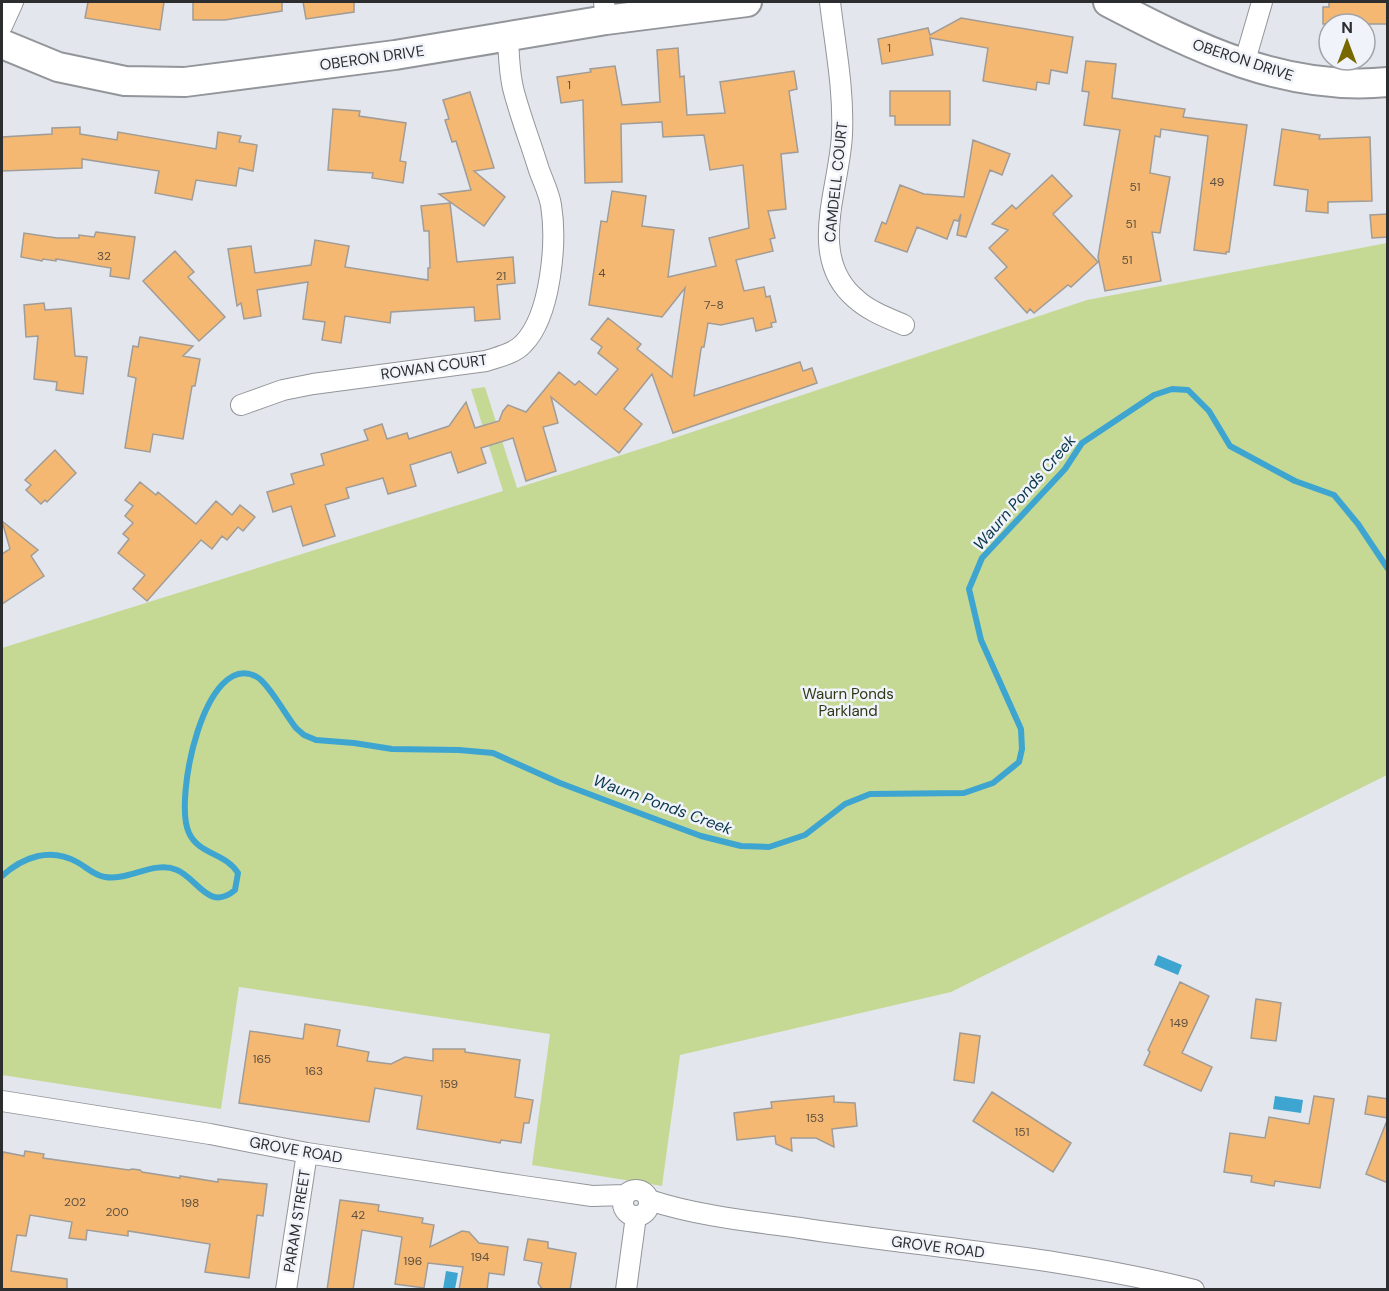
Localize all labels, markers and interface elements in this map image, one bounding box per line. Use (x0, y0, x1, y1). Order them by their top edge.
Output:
north arrow (1317, 12, 1377, 72)
text: N (1341, 17, 1353, 38)
street label: OBERON DRIVE (1190, 34, 1296, 86)
house number: 1 (887, 40, 891, 56)
street label: OBERON DRIVE (318, 41, 426, 75)
house number: 1 (567, 77, 571, 93)
street label: CAMDELL COURT (820, 121, 852, 243)
house number: 49 (1210, 174, 1224, 190)
house number: 51 (1129, 179, 1141, 195)
house number: 51 (1125, 216, 1137, 232)
house number: 32 (97, 248, 111, 264)
house number: 51 (1121, 252, 1133, 268)
house number: 4 (598, 265, 606, 281)
house number: 21 (496, 268, 506, 284)
house number: 7-8 (704, 297, 724, 313)
street label: ROWAN COURT (379, 350, 489, 384)
water label: Waurn Ponds Creek (968, 430, 1081, 555)
park label: Waurn Ponds Parkland (802, 684, 894, 721)
water label: Waurn Ponds Creek (590, 770, 736, 840)
house number: 149 (1170, 1015, 1188, 1031)
house number: 165 (253, 1051, 271, 1067)
house number: 163 (305, 1063, 323, 1079)
house number: 159 (440, 1076, 458, 1092)
house number: 153 (806, 1110, 824, 1126)
house number: 151 (1015, 1124, 1029, 1140)
street label: GROVE ROAD (248, 1132, 344, 1168)
street label: PARAM STREET (279, 1168, 315, 1274)
house number: 202 (64, 1194, 86, 1210)
house number: 198 (181, 1195, 199, 1211)
house number: 200 (105, 1204, 129, 1220)
house number: 42 (351, 1207, 365, 1223)
street label: GROVE ROAD (890, 1231, 986, 1263)
house number: 194 (471, 1249, 489, 1265)
house number: 196 (404, 1253, 422, 1269)

